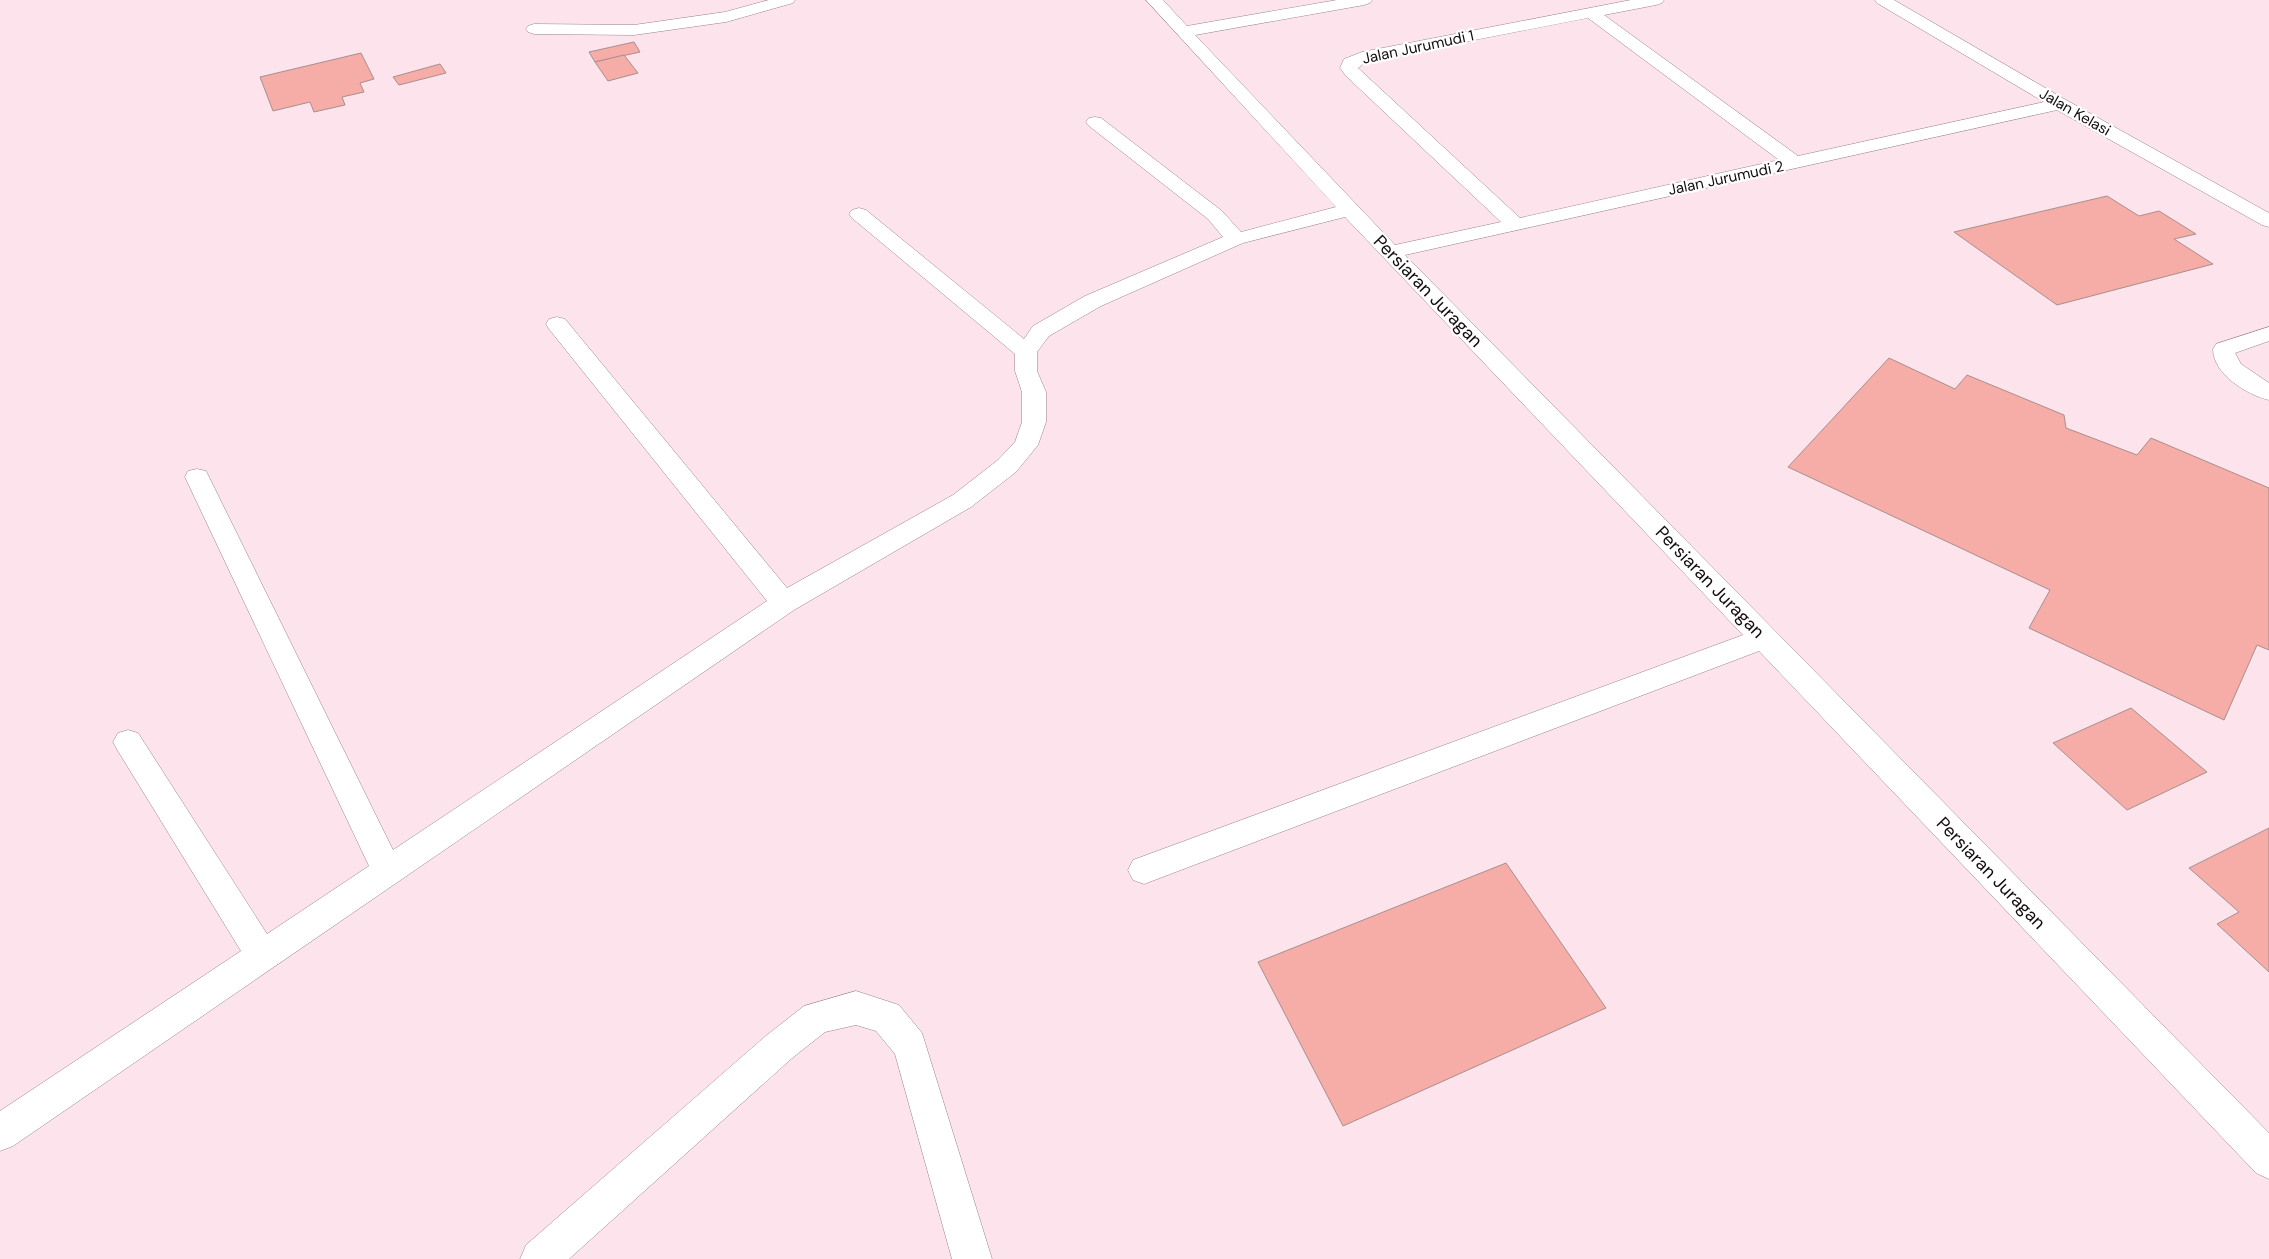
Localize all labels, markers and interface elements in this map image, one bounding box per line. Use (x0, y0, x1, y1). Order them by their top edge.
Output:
street label: Jalan Jurumudi 1 (1360, 25, 1476, 69)
street label: Jalan Kelasi (2036, 84, 2114, 140)
street label: Jalan Jurumudi 2 (1666, 156, 1786, 200)
street label: Persiaran Juragan (1368, 230, 1488, 352)
street label: Persiaran Juragan (1650, 521, 1770, 643)
street label: Persiaran Juragan (1931, 812, 2051, 934)

